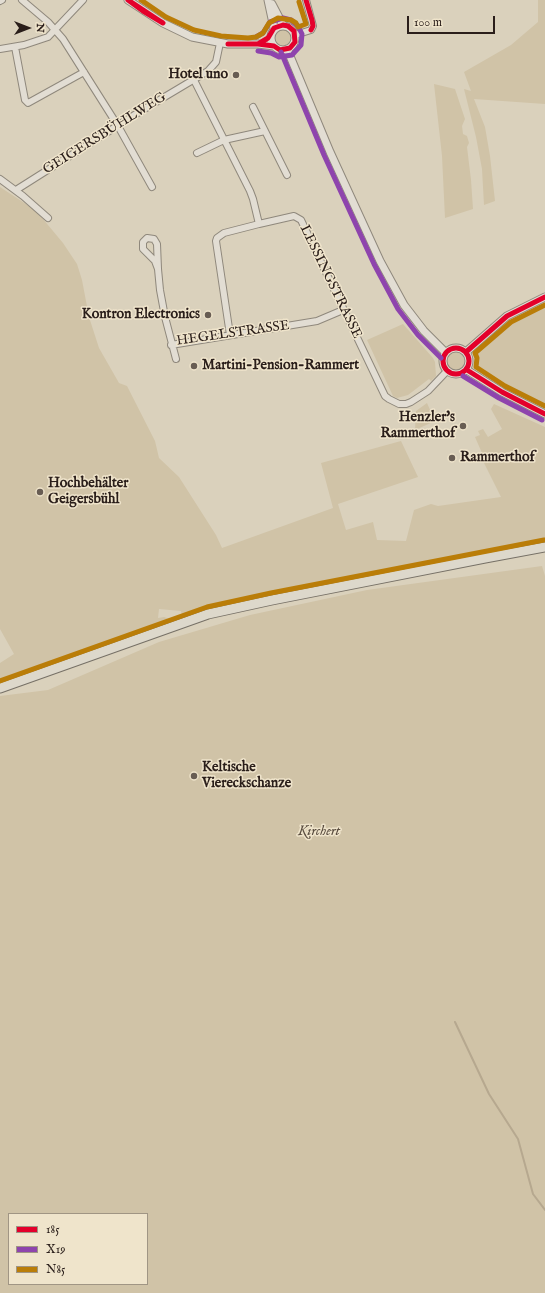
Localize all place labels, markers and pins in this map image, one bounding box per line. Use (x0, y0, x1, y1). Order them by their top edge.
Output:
place label: Hotel uno (168, 67, 228, 83)
marker: Hotel uno (231, 70, 241, 80)
place label: Kontron Electronics (82, 307, 200, 323)
marker: Kontron Electronics (203, 310, 213, 320)
place label: Martini-Pension-Rammert (202, 358, 359, 374)
marker: Martini-Pension-Rammert (189, 361, 199, 371)
place label: Henzler's Rammerthof (380, 410, 455, 442)
marker: Henzler's Rammerthof (458, 421, 468, 431)
place label: Rammerthof (460, 450, 535, 466)
marker: Rammerthof (447, 453, 457, 463)
place label: Hochbehälter Geigersbühl (48, 476, 128, 508)
marker: Hochbehälter Geigersbühl (35, 487, 45, 497)
place label: Keltische Viereckschanze (202, 760, 291, 792)
marker: Keltische Viereckschanze (189, 771, 199, 781)

